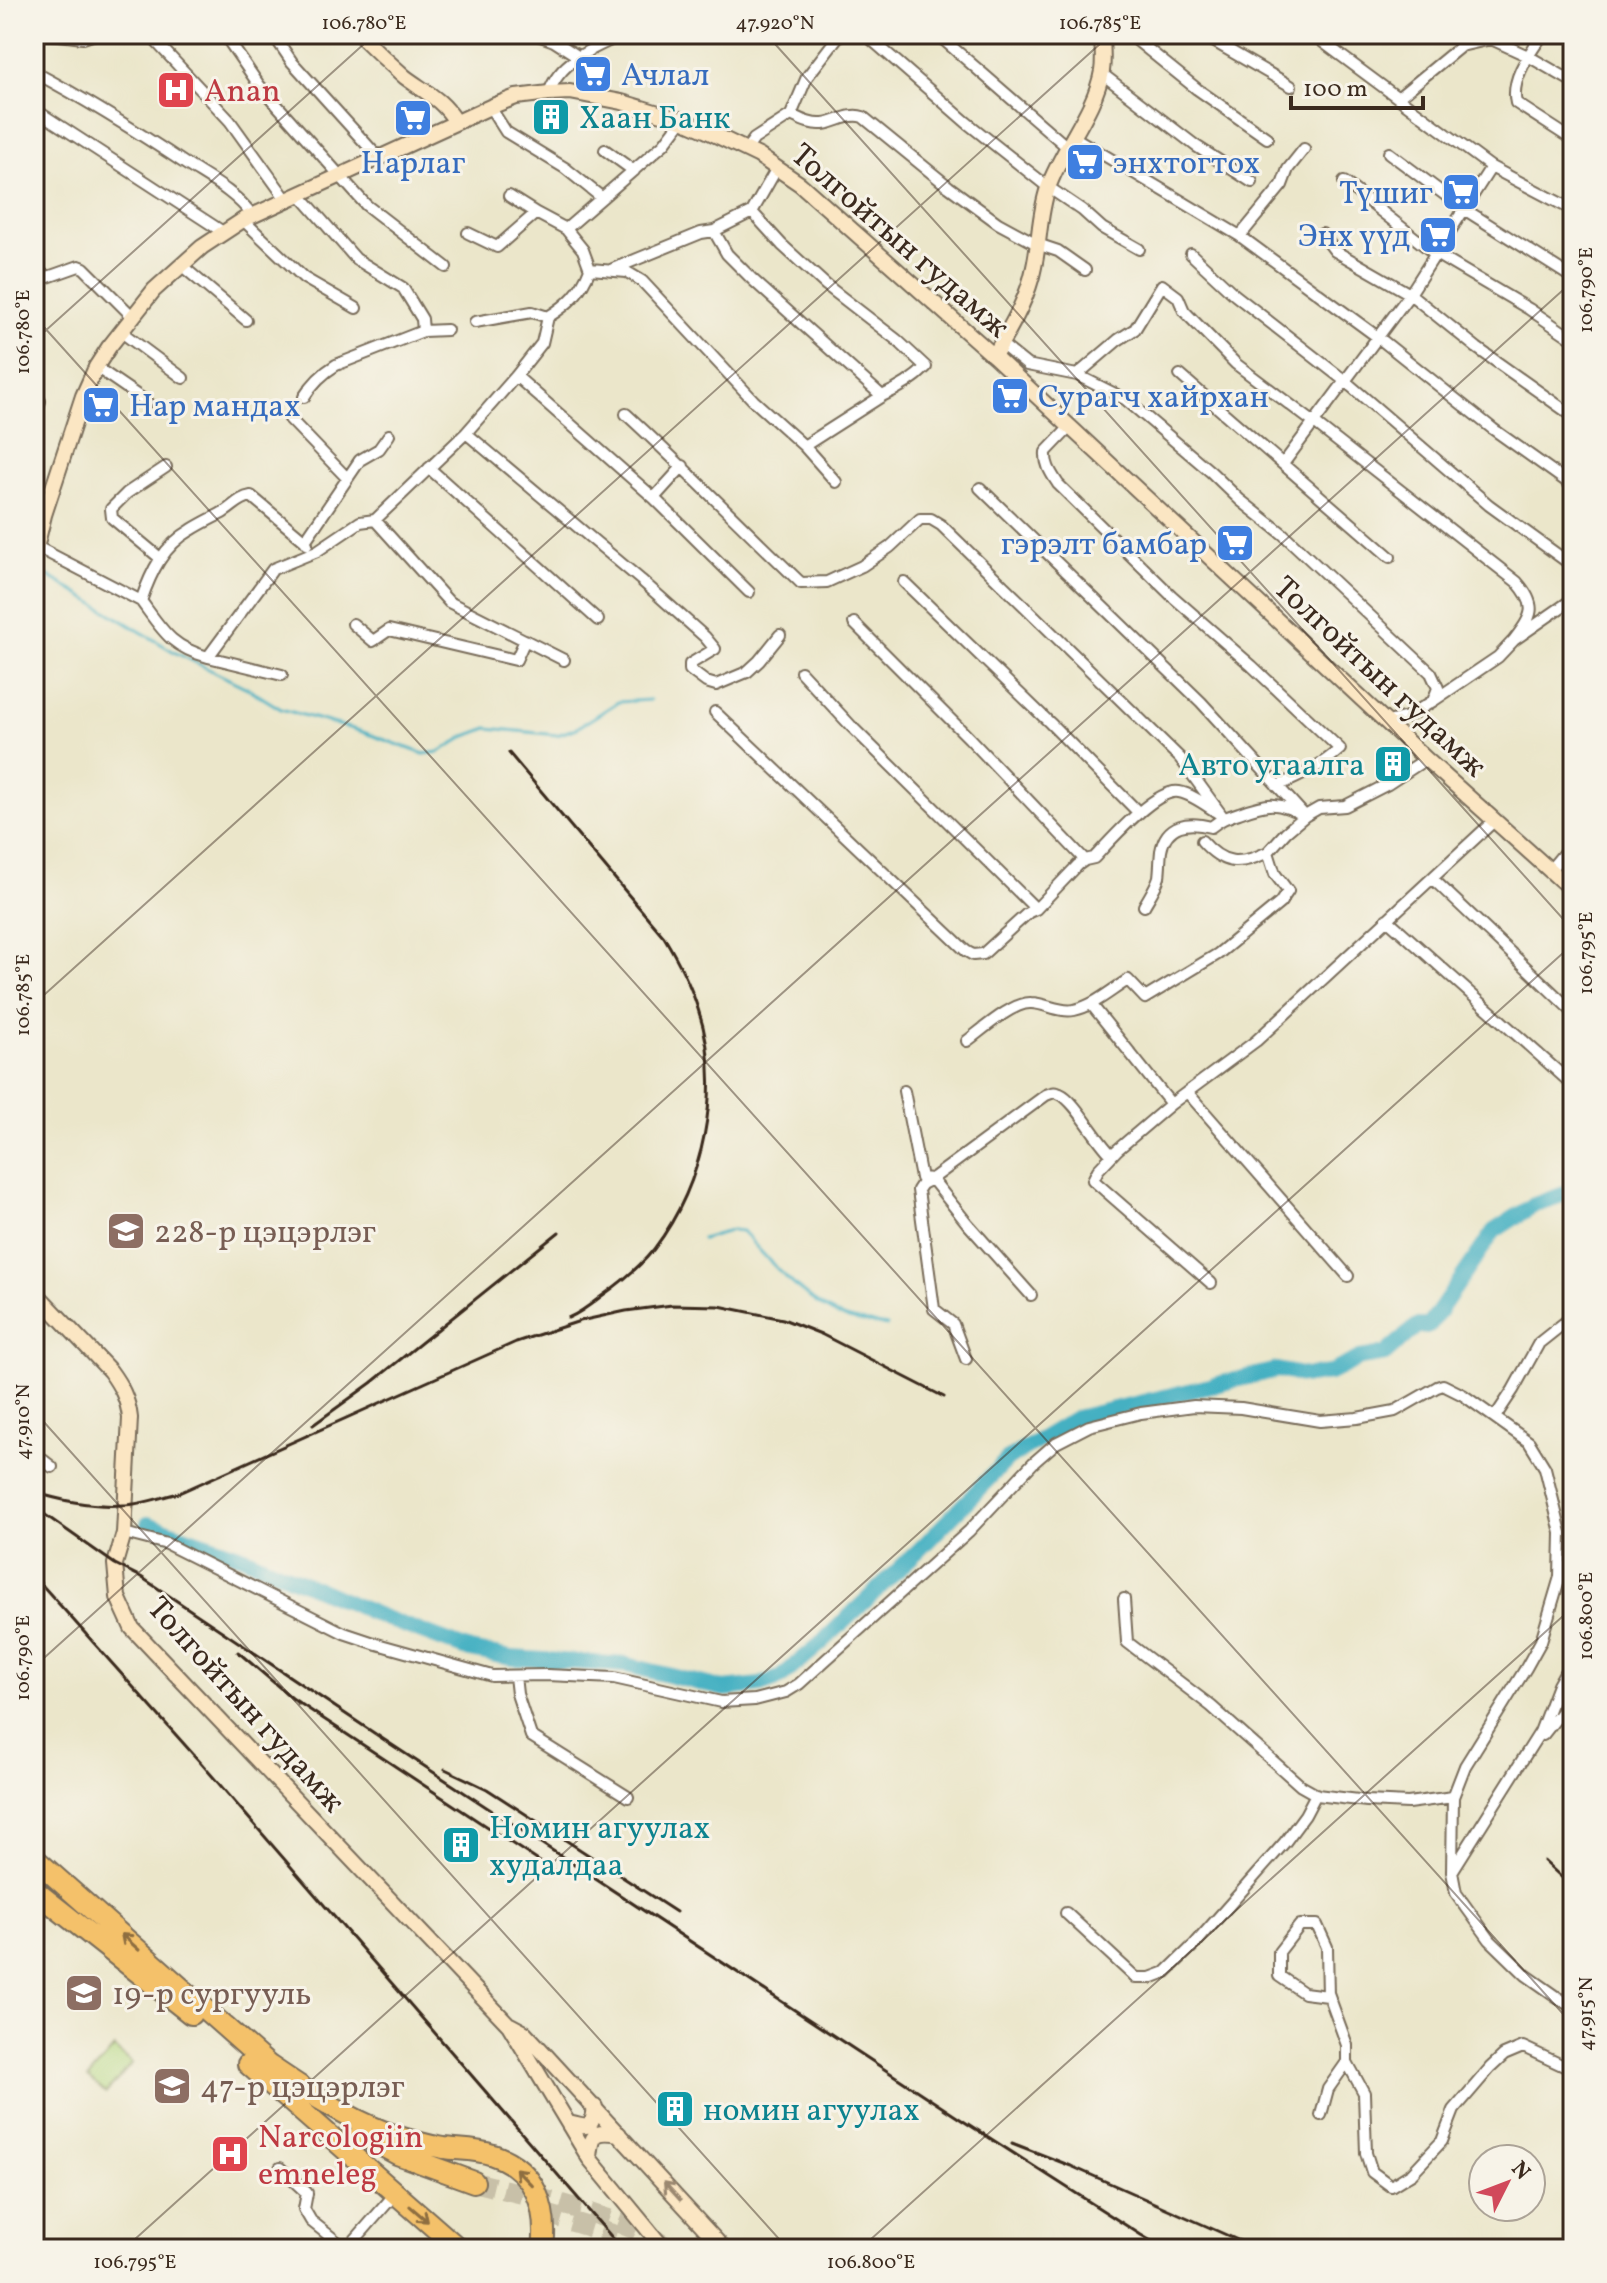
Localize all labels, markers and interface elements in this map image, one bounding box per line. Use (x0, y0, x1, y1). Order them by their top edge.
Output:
text: 106.780°E (322, 10, 406, 38)
text: 47.920°N (735, 10, 815, 38)
text: 106.785°E (1059, 10, 1141, 38)
supermarket icon: Ачлал (572, 53, 614, 95)
place label: Ачлал (621, 55, 709, 99)
scale bar (1291, 60, 1423, 110)
hospital icon: Anan (155, 69, 197, 111)
place label: Anan (204, 71, 281, 115)
text: 100 m (1303, 73, 1368, 107)
building icon: Хаан Банк (530, 96, 572, 138)
supermarket icon: Нарлаг (392, 97, 434, 139)
place label: Хаан Банк (579, 98, 730, 142)
street label: Толгойтын гудамж (780, 135, 1018, 350)
supermarket icon: энхтогтох (1064, 141, 1106, 183)
place label: Нарлаг (361, 143, 465, 187)
place label: энхтогтох (1113, 143, 1260, 187)
supermarket icon: Түшиг (1440, 171, 1482, 213)
place label: Түшиг (1339, 173, 1433, 217)
supermarket icon: Энх үүд (1417, 214, 1459, 256)
place label: Энх үүд (1298, 216, 1410, 260)
text: 106.790°E (1573, 247, 1601, 333)
text: 106.780°E (10, 290, 38, 374)
supermarket icon: Сурагч хайрхан (989, 375, 1031, 417)
place label: Сурагч хайрхан (1038, 377, 1269, 421)
supermarket icon: Нар мандах (80, 384, 122, 426)
place label: Нар мандах (129, 386, 301, 430)
supermarket icon: гэрэлт бамбар (1214, 522, 1256, 564)
place label: гэрэлт бамбар (1001, 524, 1207, 568)
street label: Толгойтын гудамж (1263, 568, 1495, 789)
building icon: Авто угаалга (1372, 743, 1414, 785)
place label: Авто угаалга (1178, 745, 1365, 789)
text: 106.795°E (1573, 911, 1601, 995)
text: 106.785°E (10, 954, 38, 1036)
school or university icon: 228-р цэцэрлэг (105, 1210, 147, 1252)
place label: 228-р цэцэрлэг (154, 1212, 376, 1256)
text: 47.910°N (10, 1384, 38, 1460)
text: 106.800°E (1573, 1572, 1601, 1660)
street label: Толгойтын гудамж (136, 1588, 354, 1824)
text: 106.790°E (10, 1615, 38, 1701)
place label: Номин агуулах худалдаа (489, 1808, 710, 1889)
building icon: Номин агуулах худалдаа (440, 1824, 482, 1866)
one-way arrow (120, 1934, 140, 1952)
school or university icon: 19-р сургууль (63, 1972, 105, 2014)
place label: 19-р сургууль (112, 1974, 311, 2018)
text: 47.915°N (1573, 1977, 1601, 2051)
school or university icon: 47-р цэцэрлэг (151, 2065, 193, 2107)
place label: 47-р цэцэрлэг (200, 2067, 405, 2111)
building icon: номин агуулах (654, 2088, 696, 2130)
place label: номин агуулах (703, 2090, 920, 2134)
place label: Narcologiin emneleg (258, 2117, 423, 2198)
hospital icon: Narcologiin emneleg (209, 2133, 251, 2175)
north arrow (1467, 2143, 1547, 2223)
text: N (1503, 2155, 1537, 2188)
one-way arrow (515, 2168, 534, 2187)
one-way arrow (663, 2182, 681, 2202)
one-way arrow (408, 2205, 428, 2223)
text: 106.795°E (93, 2249, 177, 2277)
text: 106.800°E (827, 2249, 915, 2277)

